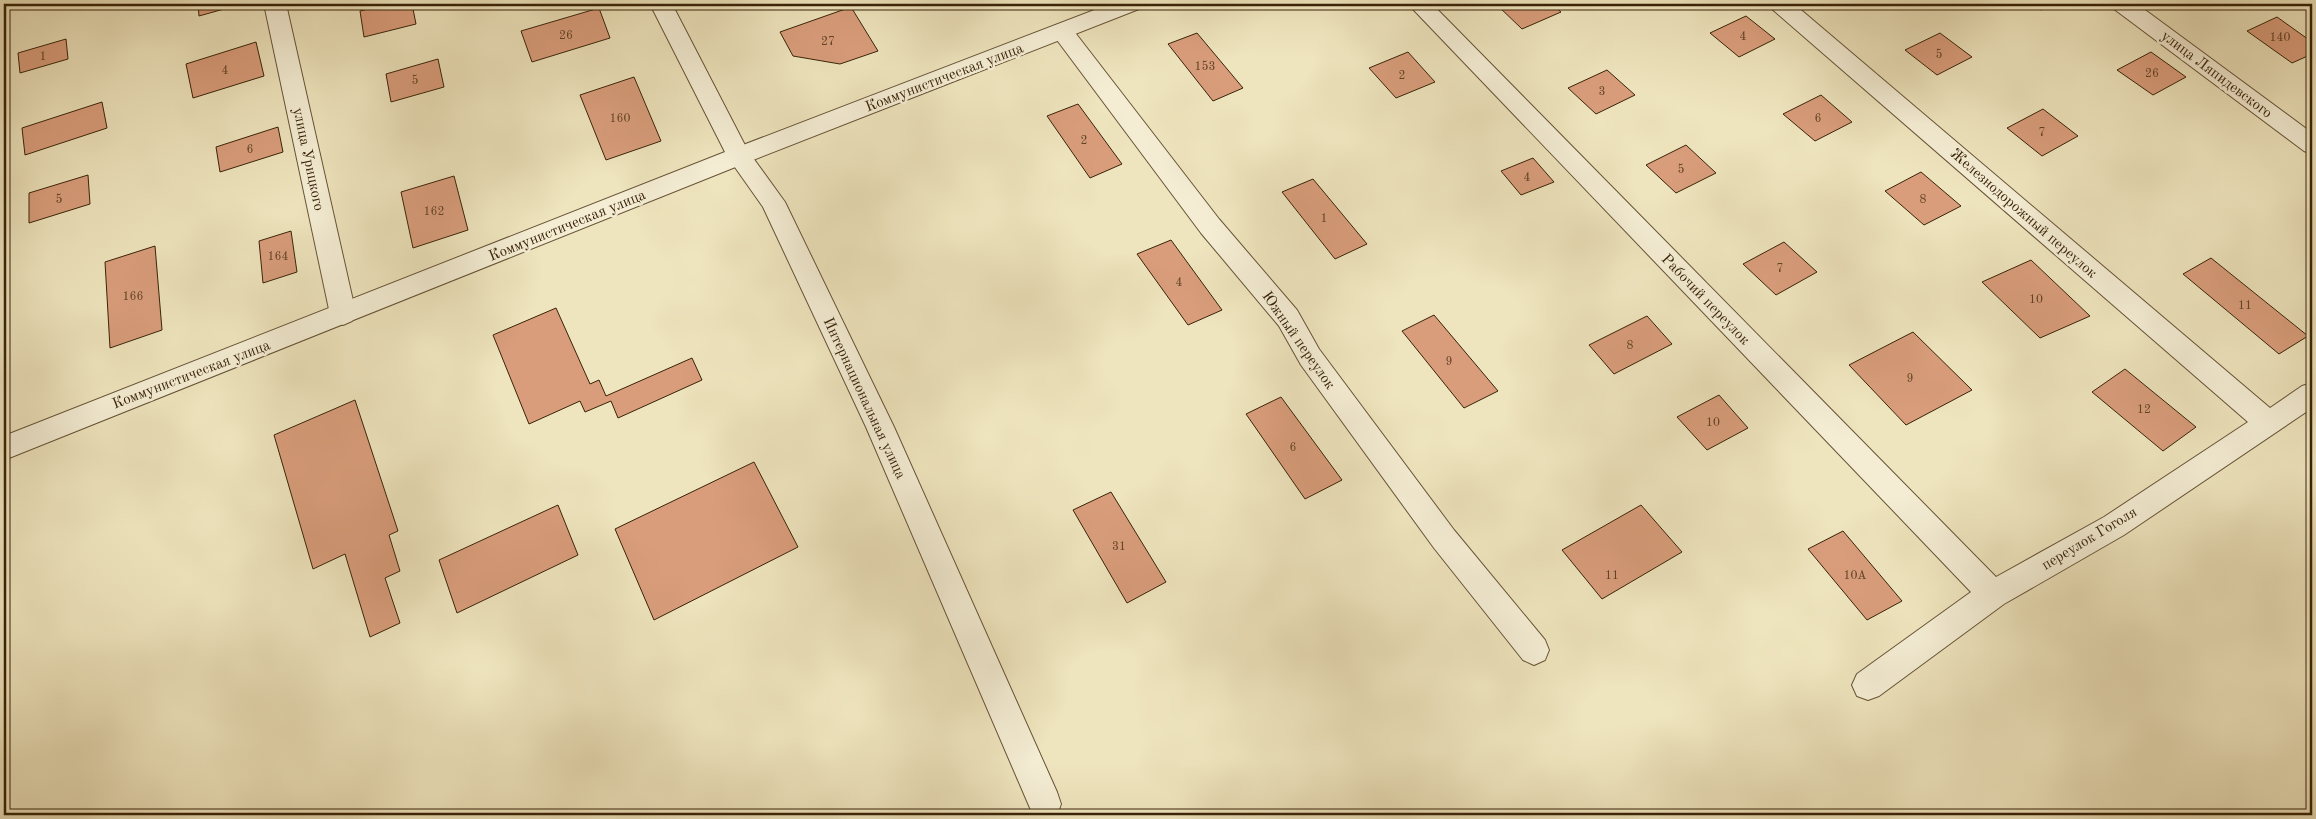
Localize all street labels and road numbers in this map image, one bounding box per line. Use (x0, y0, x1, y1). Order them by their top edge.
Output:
street label: улица Ляпидевского (2158, 29, 2274, 122)
street label: Коммунистическая улица (864, 41, 1026, 115)
street label: улица Урицкого (289, 106, 326, 212)
street label: Железнодорожный переулок (1947, 147, 2100, 282)
street label: Коммунистическая улица (487, 188, 649, 265)
street label: Рабочий переулок (1658, 252, 1752, 349)
street label: Южный переулок (1258, 289, 1337, 393)
street label: Интернациональная улица (820, 316, 908, 482)
street label: Коммунистическая улица (111, 338, 273, 412)
street label: переулок Гоголя (2039, 505, 2140, 574)

